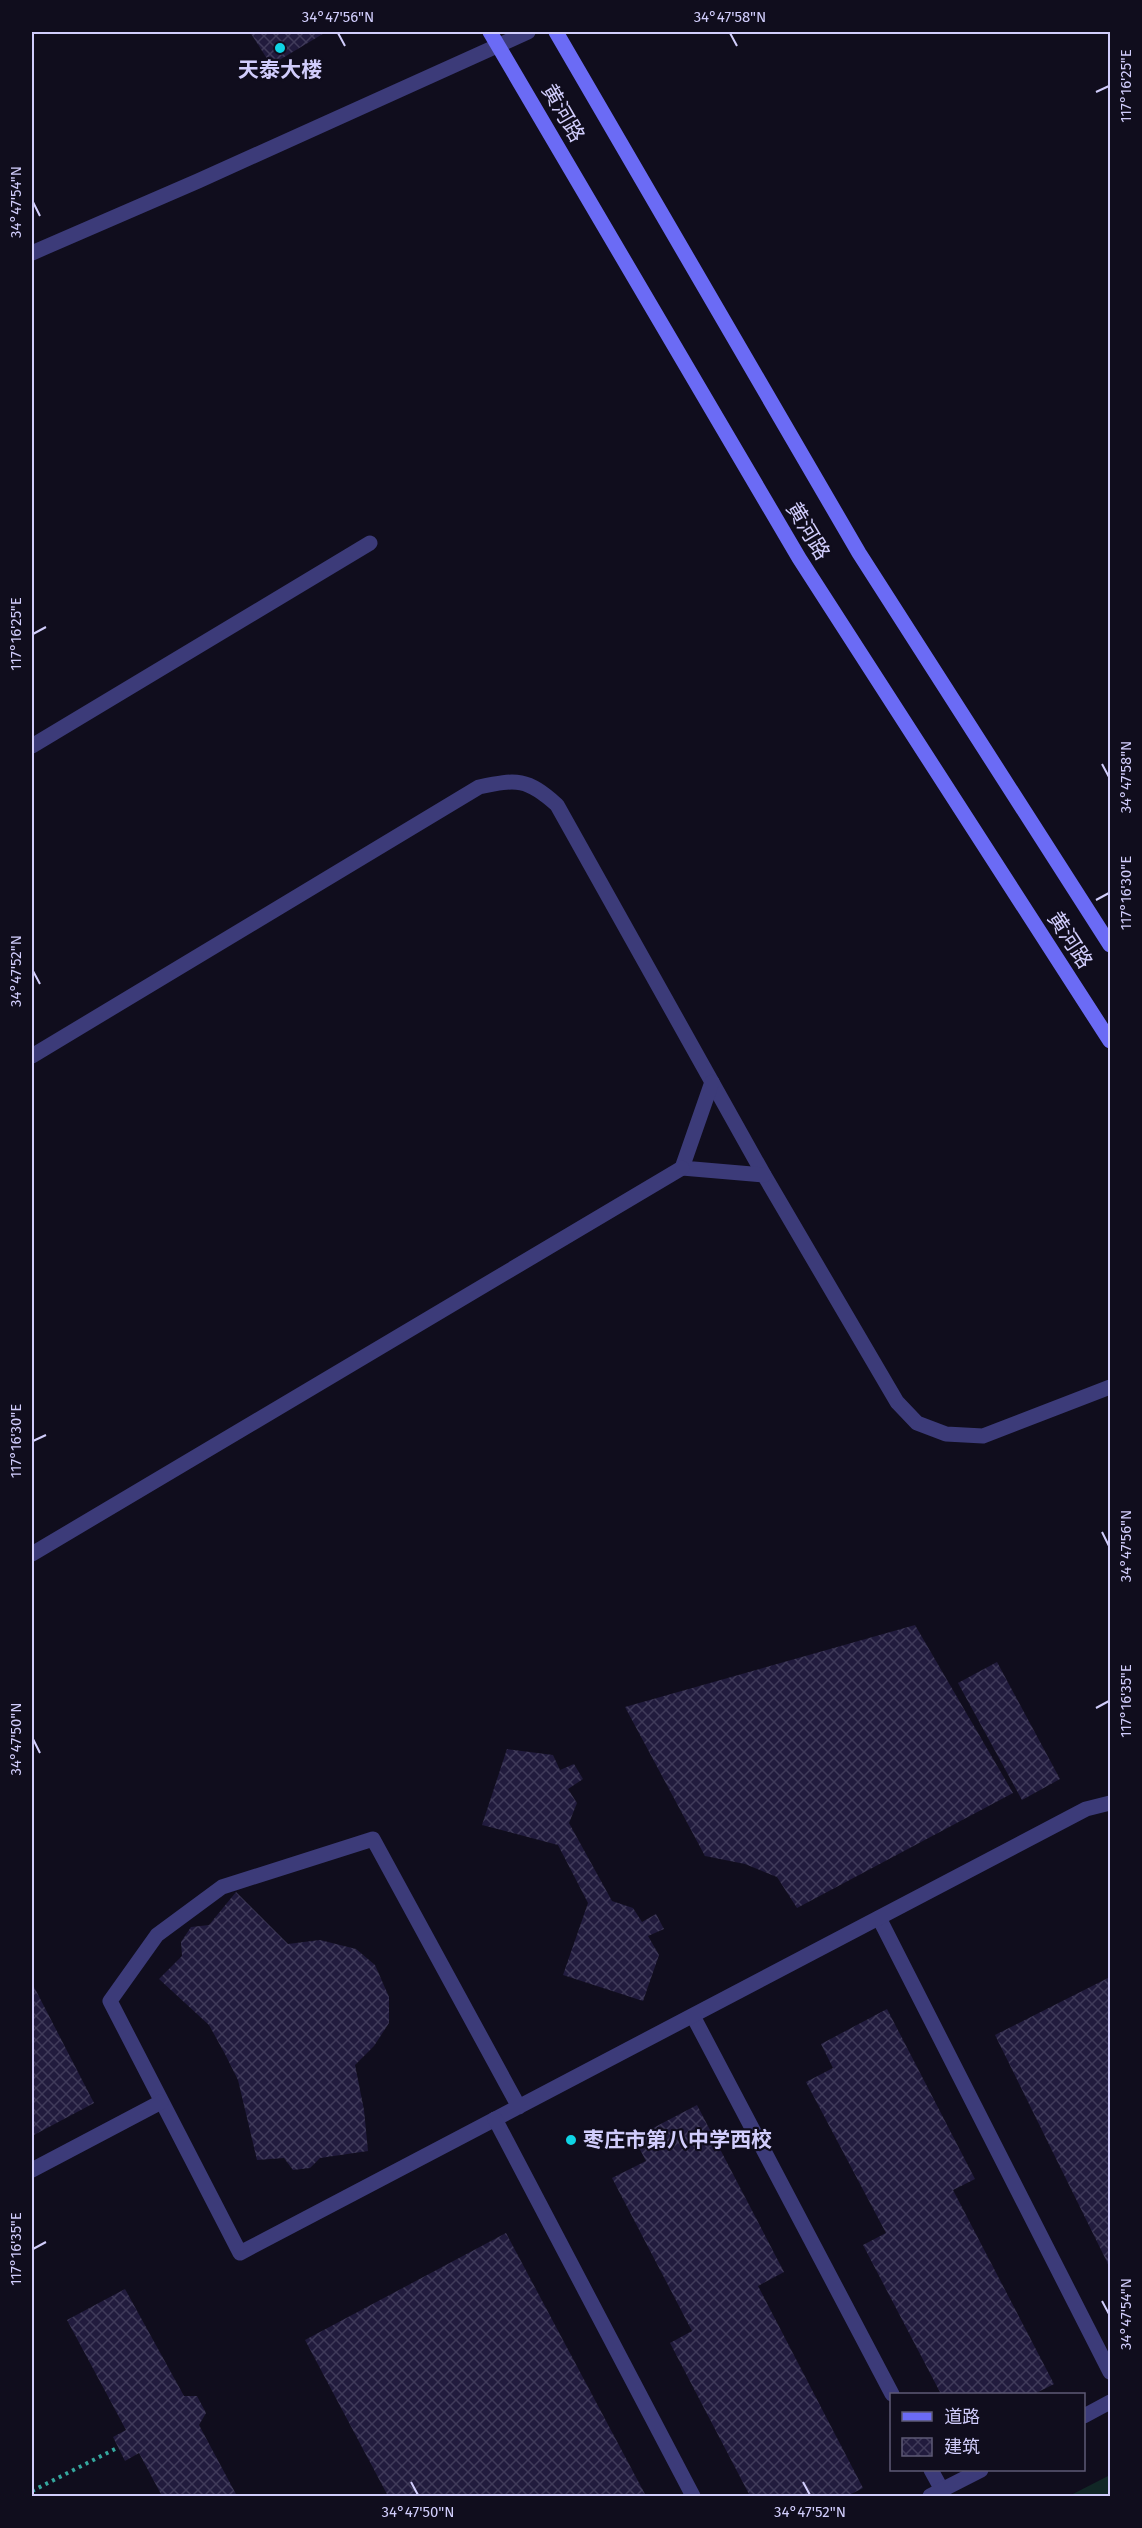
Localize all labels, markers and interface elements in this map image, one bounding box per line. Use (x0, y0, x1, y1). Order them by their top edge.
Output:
text: 34°47'56"N (302, 8, 374, 26)
text: 34°47'58"N (694, 8, 766, 26)
marker: 天泰大楼 (273, 41, 287, 55)
text: 117°16'25"E (1117, 49, 1135, 123)
place label: 天泰大楼 (238, 57, 322, 83)
street label: 黄河路 (536, 79, 590, 147)
text: 34°47'54"N (7, 166, 25, 238)
street label: 黄河路 (781, 497, 835, 565)
text: 117°16'25"E (7, 597, 25, 671)
text: 34°47'58"N (1117, 741, 1135, 813)
text: 117°16'30"E (1117, 856, 1135, 930)
street label: 黄河路 (1042, 907, 1098, 973)
text: 34°47'52"N (7, 935, 25, 1007)
text: 117°16'30"E (7, 1404, 25, 1478)
text: 34°47'56"N (1117, 1510, 1135, 1582)
text: 117°16'35"E (1117, 1664, 1135, 1738)
text: 34°47'50"N (7, 1703, 25, 1775)
place label: 枣庄市第八中学西校 (583, 2127, 772, 2153)
marker: 枣庄市第八中学西校 (564, 2133, 578, 2147)
text: 117°16'35"E (7, 2212, 25, 2286)
text: 34°47'54"N (1117, 2278, 1135, 2350)
legend (890, 2393, 1085, 2471)
text: 道路 (944, 2406, 980, 2428)
text: 建筑 (944, 2436, 980, 2458)
text: 34°47'50"N (382, 2503, 454, 2521)
text: 34°47'52"N (774, 2503, 846, 2521)

